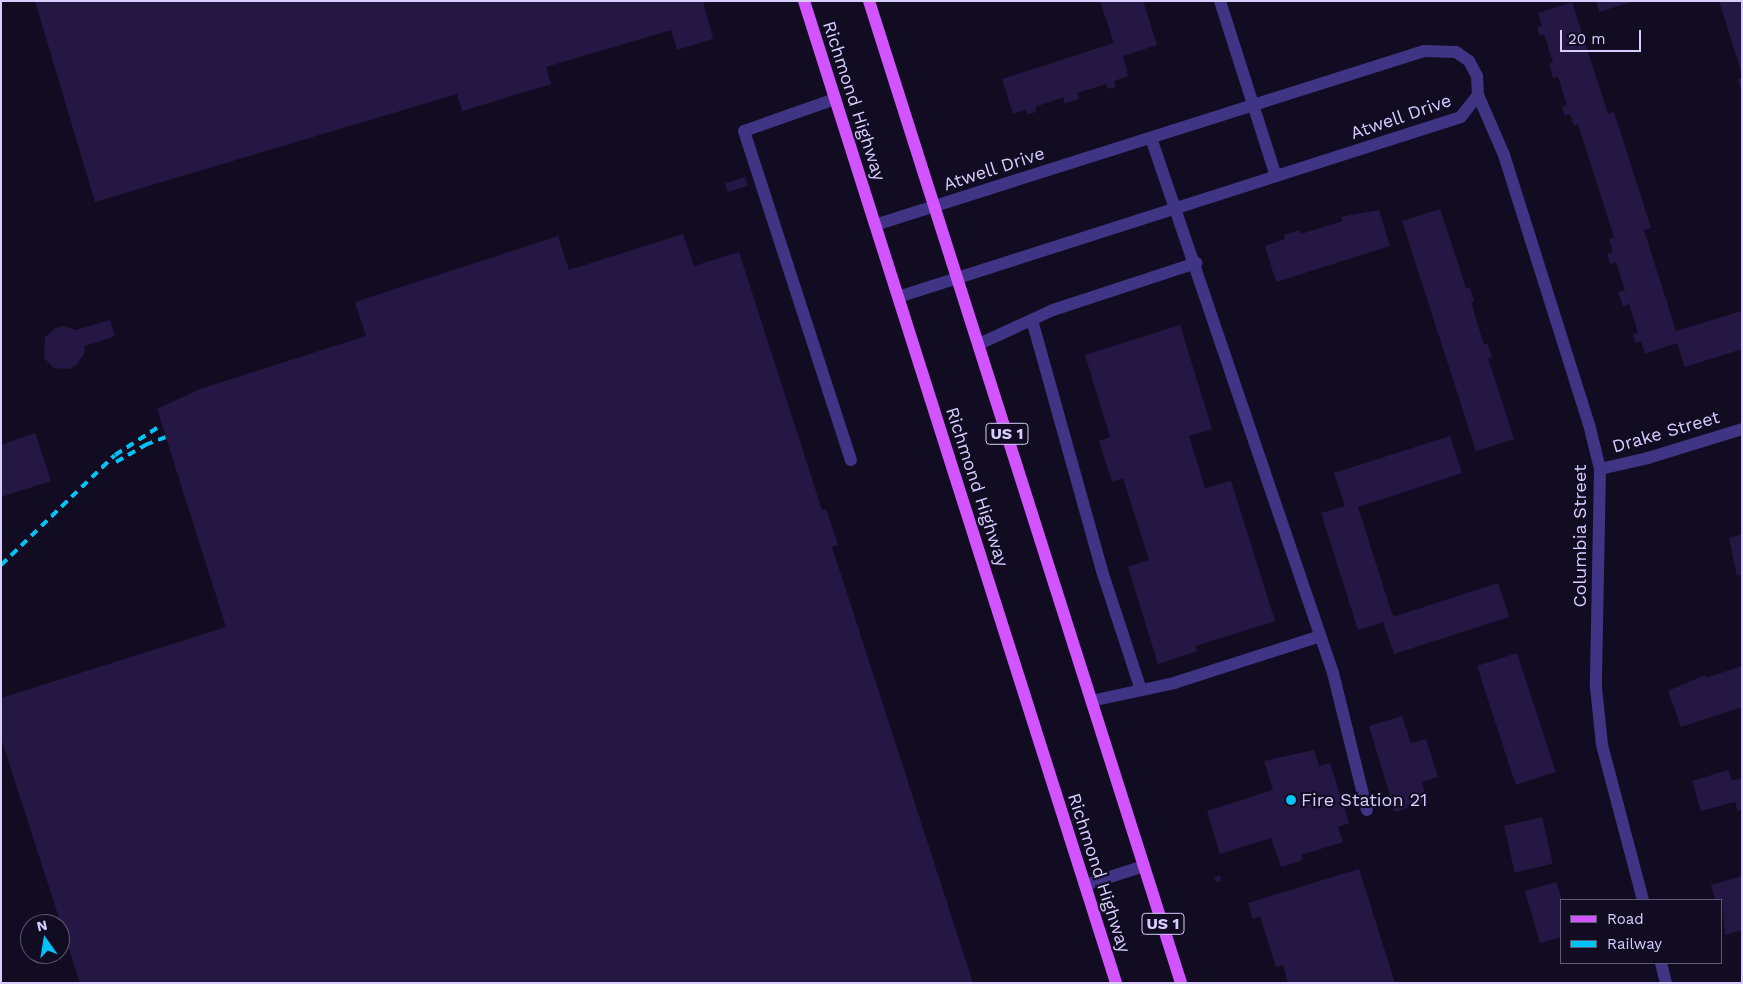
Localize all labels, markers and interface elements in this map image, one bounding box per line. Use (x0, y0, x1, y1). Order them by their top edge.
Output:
street label: Richmond Highway (818, 18, 890, 184)
scale bar (1563, 20, 1644, 52)
text: 20 m (1568, 30, 1606, 48)
street label: Atwell Drive (1347, 90, 1455, 144)
street label: Atwell Drive (940, 142, 1048, 196)
street label: Richmond Highway (941, 404, 1013, 570)
street label: Drake Street (1610, 406, 1722, 458)
road number: US 1 (984, 420, 1030, 448)
street label: Columbia Street (1569, 464, 1591, 608)
place label: Fire Station 21 (1301, 789, 1427, 811)
street label: Richmond Highway (1063, 790, 1135, 956)
marker: Fire Station 21 (1285, 794, 1297, 806)
legend (1560, 899, 1723, 964)
text: Road (1607, 910, 1644, 928)
road number: US 1 (1140, 911, 1186, 938)
north arrow (20, 914, 70, 964)
text: N (35, 916, 49, 934)
text: Railway (1607, 935, 1662, 953)

